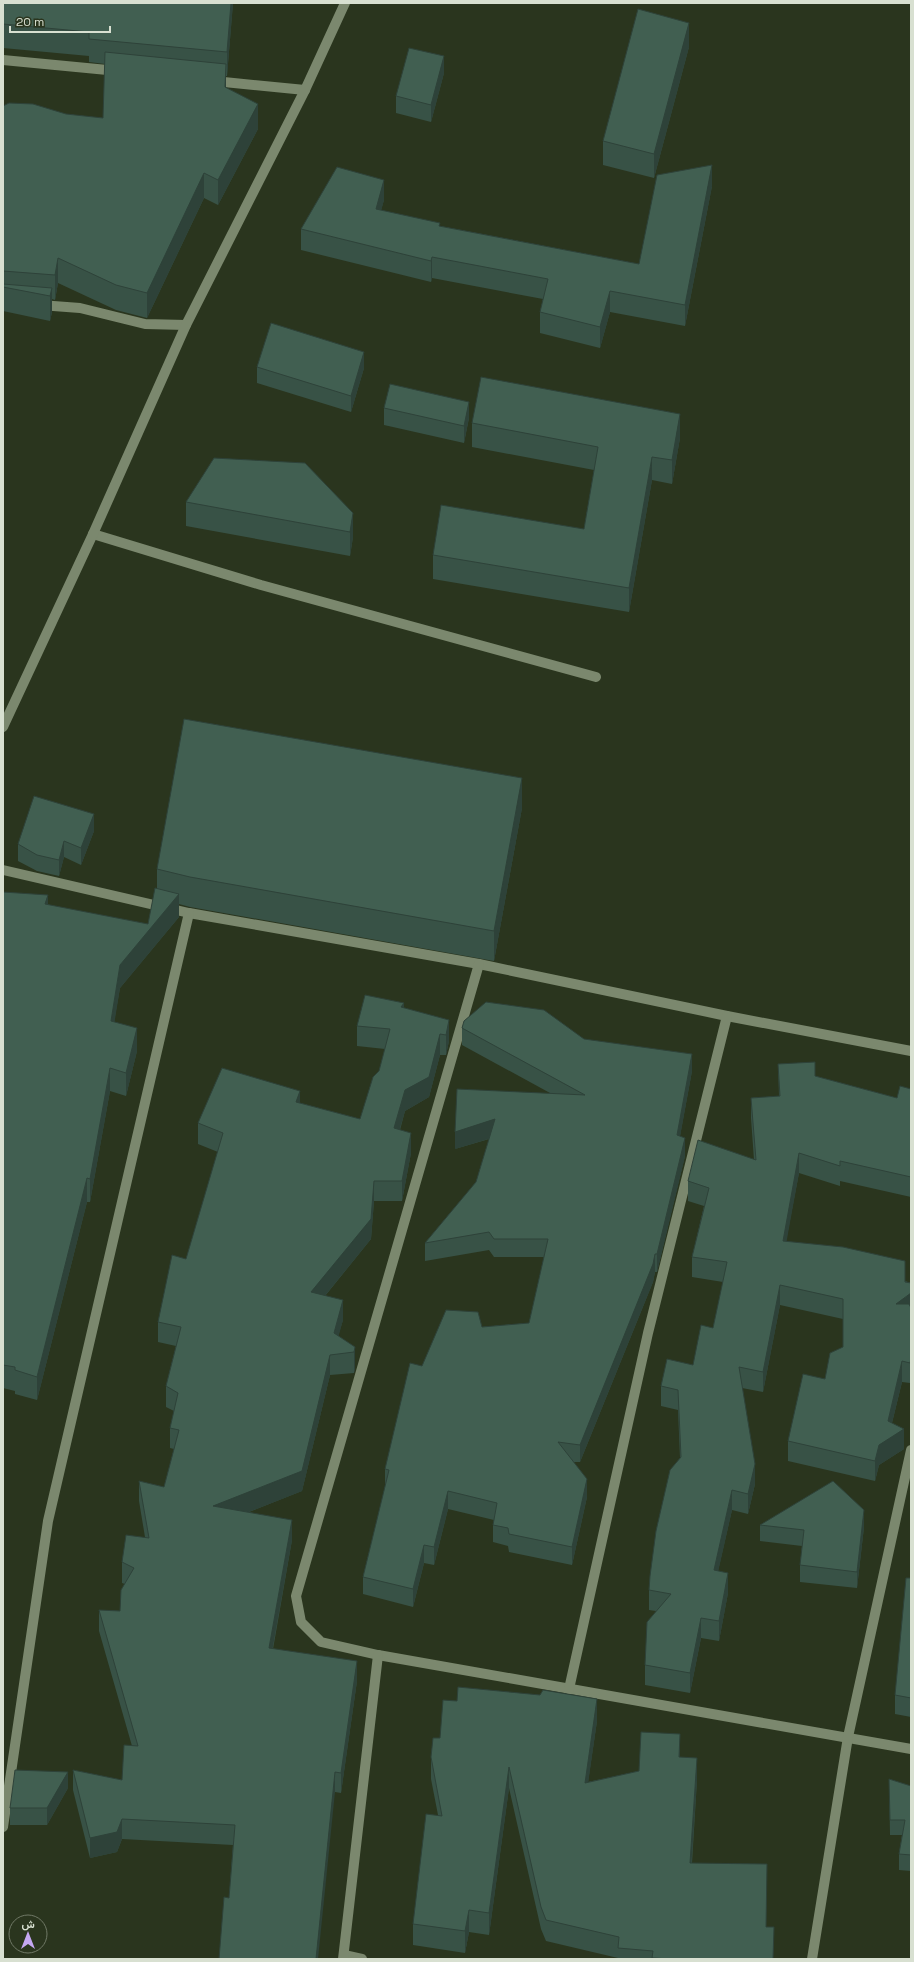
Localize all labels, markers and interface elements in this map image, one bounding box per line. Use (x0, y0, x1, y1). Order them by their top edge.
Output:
scale bar (10, 8, 110, 34)
text: 20 m (16, 14, 44, 30)
north arrow (8, 1914, 48, 1954)
text: ش (21, 1917, 35, 1931)

